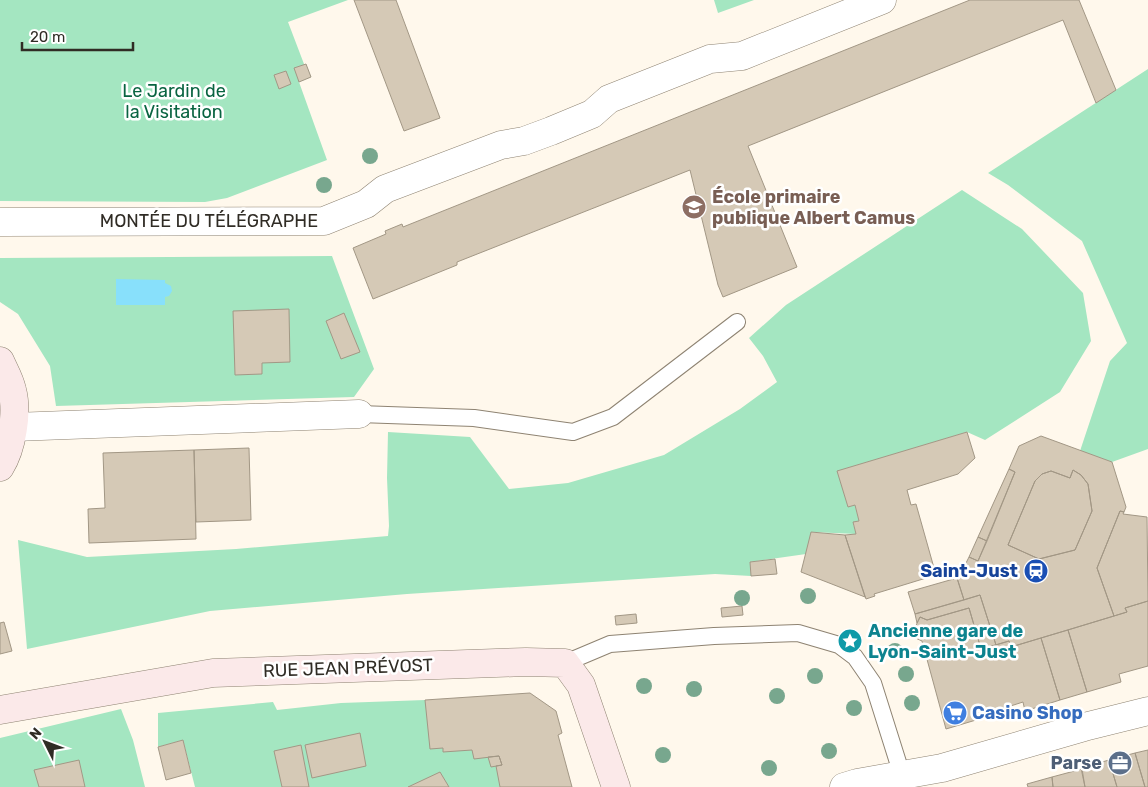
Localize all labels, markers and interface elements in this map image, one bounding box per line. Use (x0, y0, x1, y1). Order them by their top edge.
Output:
scale bar (22, 20, 134, 52)
text: 20 m (30, 28, 65, 46)
park label: Le Jardin de la Visitation (122, 80, 226, 123)
place label: École primaire publique Albert Camus (712, 186, 915, 229)
school or university icon: École primaire publique Albert Camus (681, 194, 707, 220)
street label: MONTÉE DU TÉLÉGRAPHE (100, 210, 318, 232)
station icon: Saint-Just (1023, 558, 1049, 584)
place label: Saint-Just (920, 560, 1018, 582)
place label: Ancienne gare de Lyon-Saint-Just (868, 620, 1024, 663)
place icon: Ancienne gare de Lyon-Saint-Just (837, 628, 863, 654)
street label: RUE JEAN PRÉVOST (263, 654, 433, 682)
supermarket icon: Casino Shop (942, 700, 968, 726)
place label: Casino Shop (972, 702, 1083, 724)
north arrow (20, 717, 70, 767)
text: N (26, 724, 45, 743)
office icon: Parse (1107, 750, 1133, 776)
place label: Parse (1051, 752, 1102, 774)

